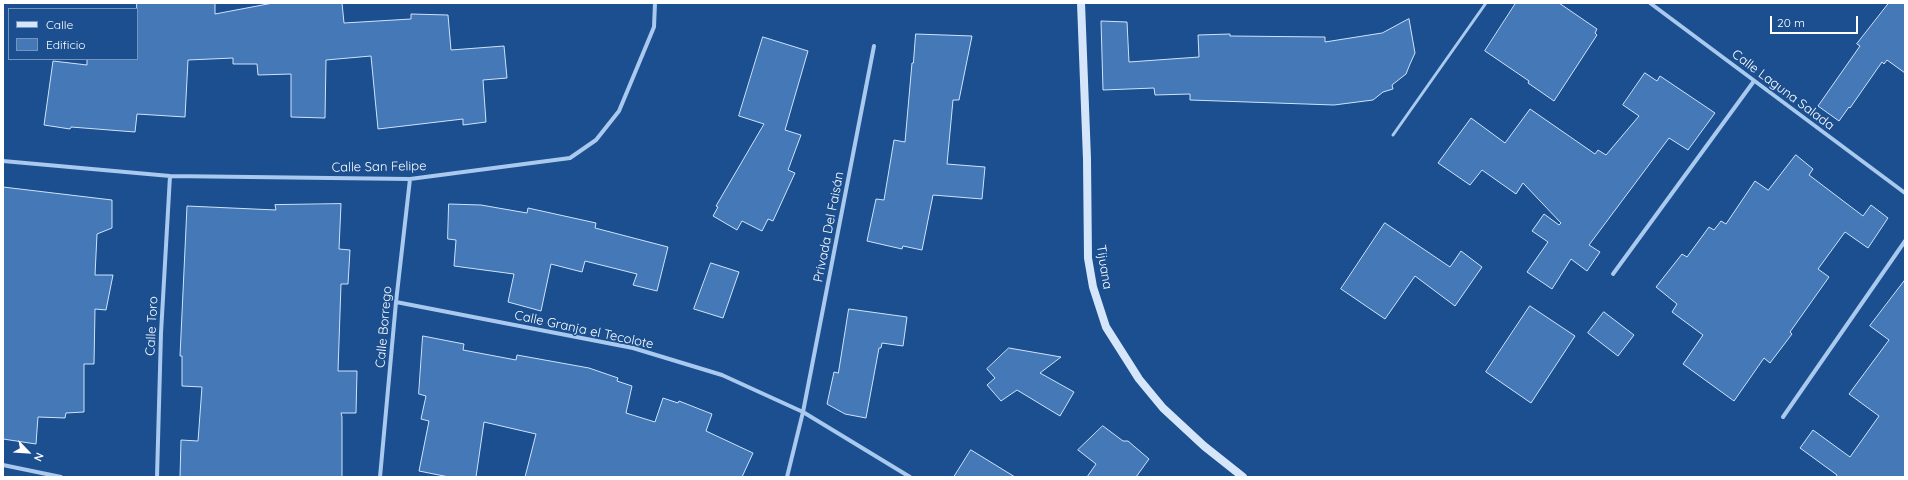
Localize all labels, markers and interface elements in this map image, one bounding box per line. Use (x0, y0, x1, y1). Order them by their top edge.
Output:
legend (8, 8, 138, 60)
scale bar (1772, 8, 1860, 34)
text: 20 m (1777, 15, 1805, 30)
text: Calle (46, 17, 73, 32)
text: Edificio (46, 37, 86, 52)
street label: Calle Laguna Salada (1729, 46, 1837, 134)
street label: Calle San Felipe (331, 158, 427, 176)
street label: Privada Del Faisán (811, 170, 847, 284)
street label: Tijuana (1093, 244, 1115, 290)
street label: Calle Borrego (373, 285, 395, 369)
street label: Calle Toro (143, 296, 161, 356)
street label: Calle Granja el Tecolote (513, 308, 655, 352)
north arrow (8, 432, 48, 472)
text: N (31, 450, 47, 464)

